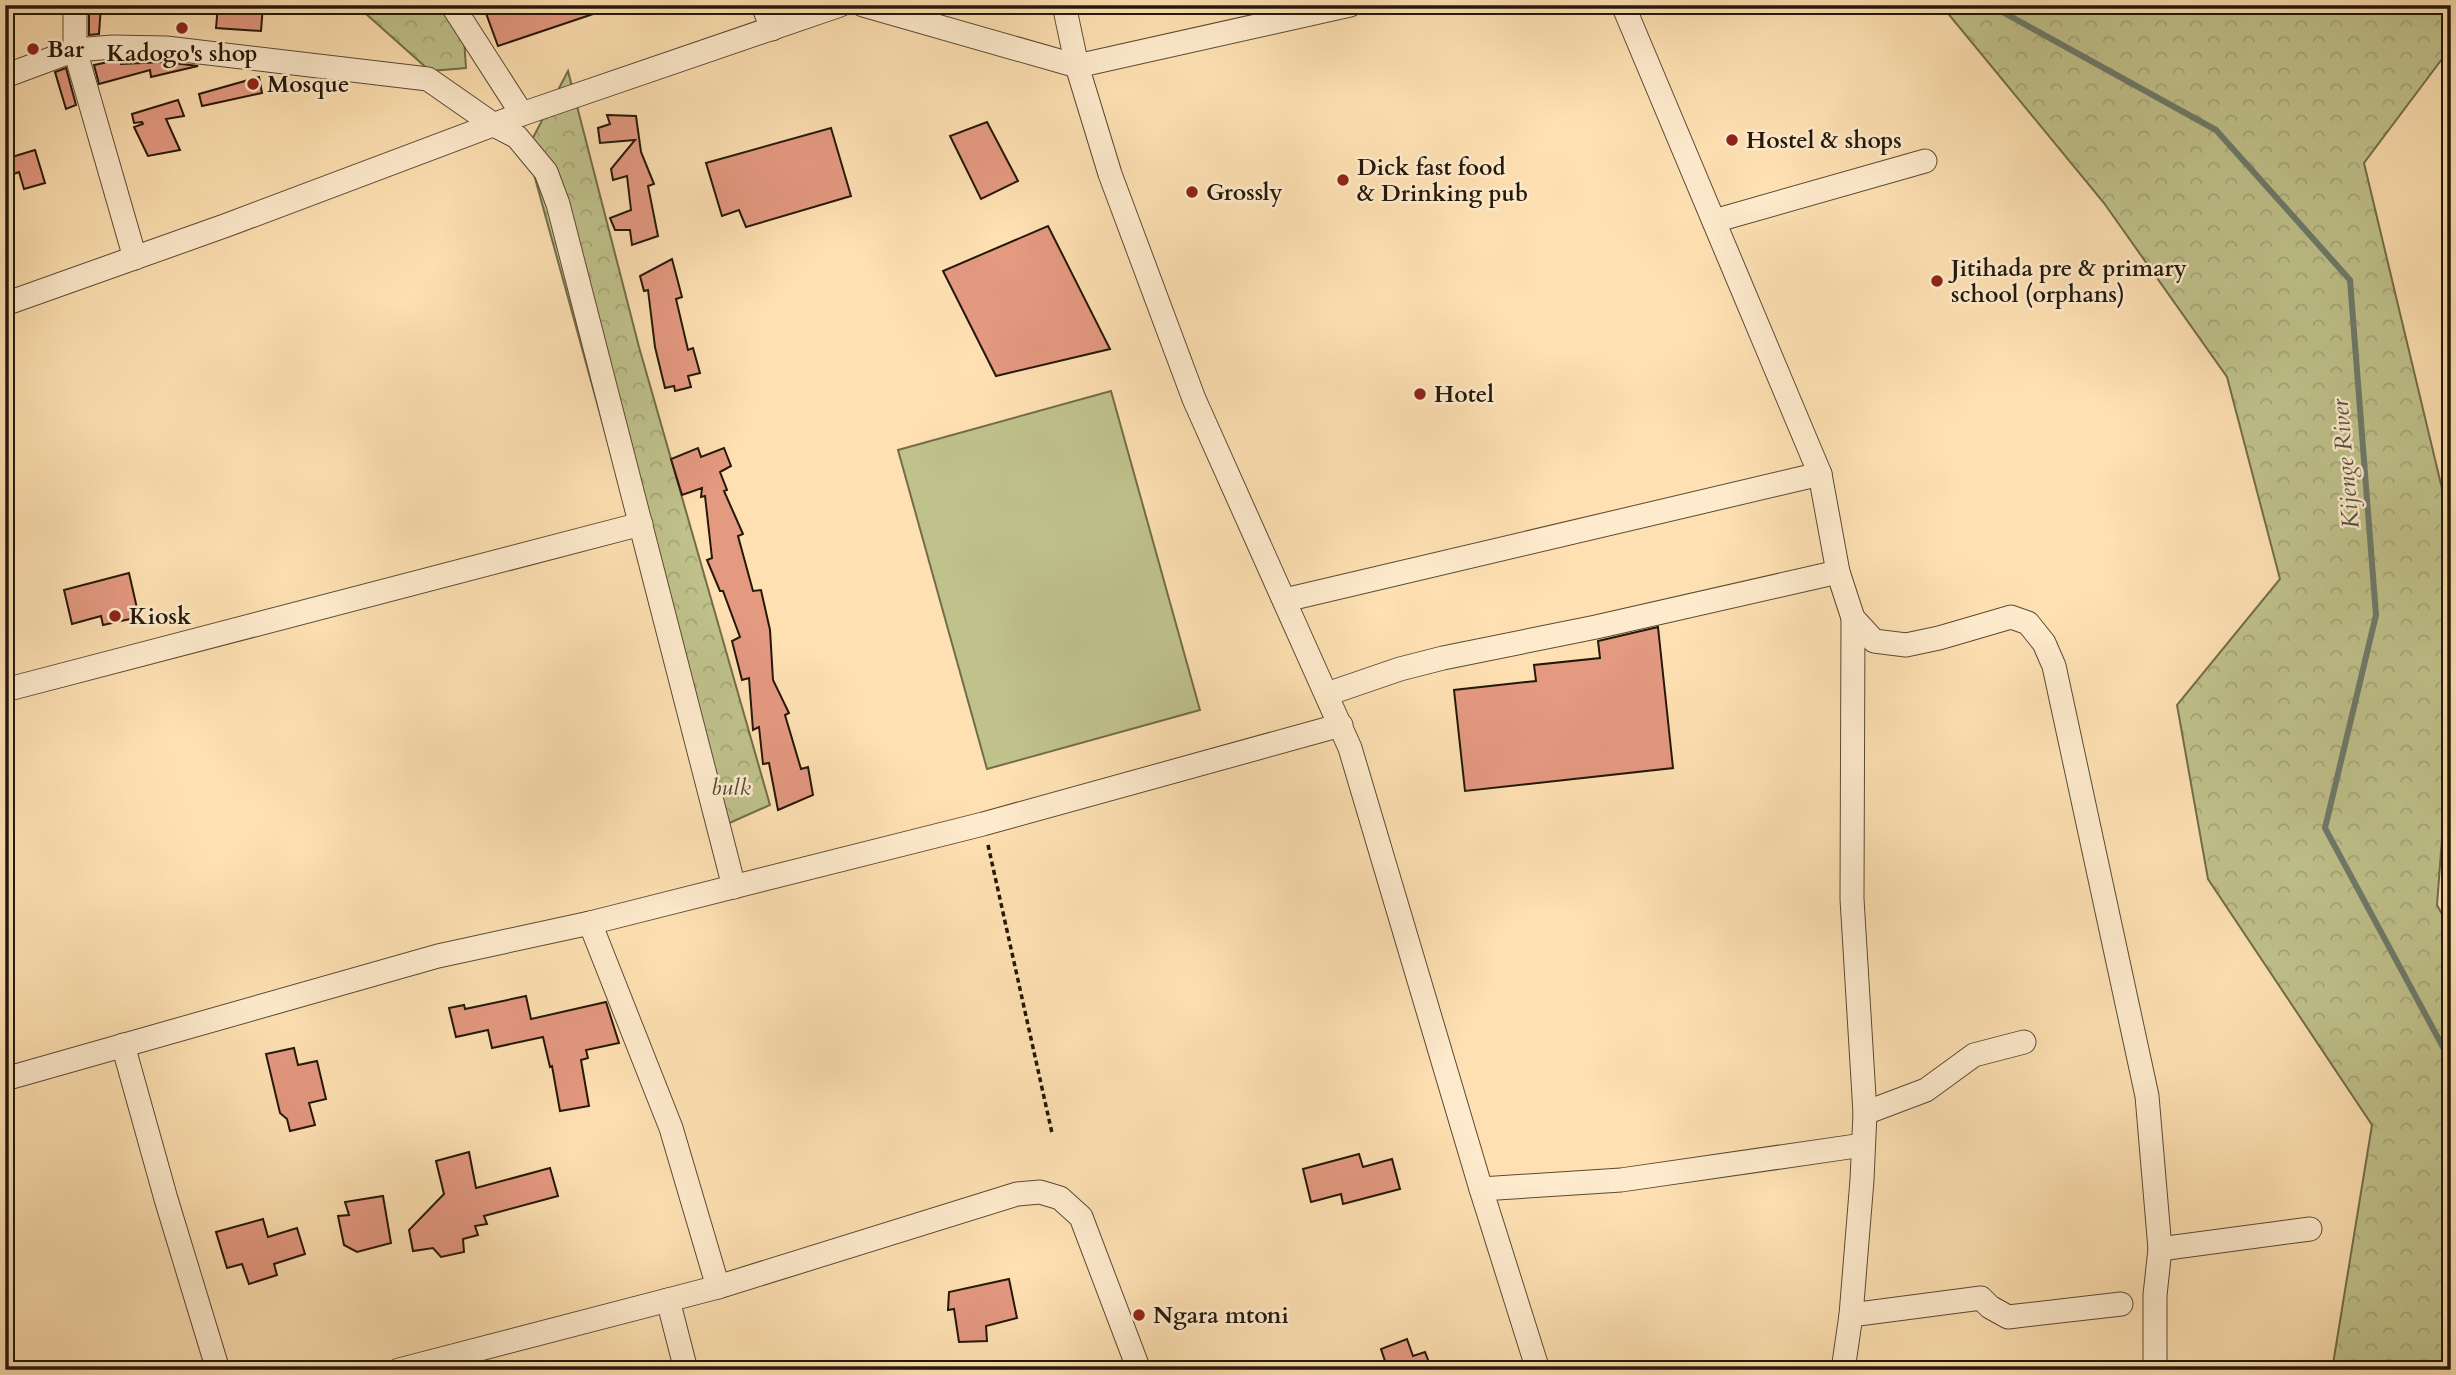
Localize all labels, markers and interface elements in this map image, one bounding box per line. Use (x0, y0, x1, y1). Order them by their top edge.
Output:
marker: Kadogo's shop (174, 20, 190, 36)
place label: Bar (47, 34, 85, 65)
place label: Kadogo's shop (106, 38, 258, 69)
marker: Bar (25, 41, 41, 57)
place label: Mosque (267, 69, 349, 100)
marker: Mosque (245, 76, 261, 92)
place label: Hostel & shops (1746, 125, 1902, 156)
marker: Hostel & shops (1724, 132, 1740, 148)
place label: Dick fast food & Drinking pub (1357, 152, 1528, 209)
marker: Dick fast food & Drinking pub (1335, 172, 1351, 188)
place label: Grossly (1206, 177, 1283, 208)
marker: Grossly (1184, 184, 1200, 200)
place label: Jitihada pre & primary school (orphans) (1948, 253, 2187, 310)
marker: Jitihada pre & primary school (orphans) (1929, 273, 1945, 289)
place label: Hotel (1434, 379, 1494, 410)
marker: Hotel (1412, 386, 1428, 402)
water label: Kijenge River (2323, 397, 2368, 530)
place label: Kiosk (129, 601, 192, 632)
marker: Kiosk (107, 608, 123, 624)
park label: bulk (711, 772, 751, 803)
place label: Ngara mtoni (1153, 1300, 1289, 1331)
marker: Ngara mtoni (1131, 1307, 1147, 1323)

